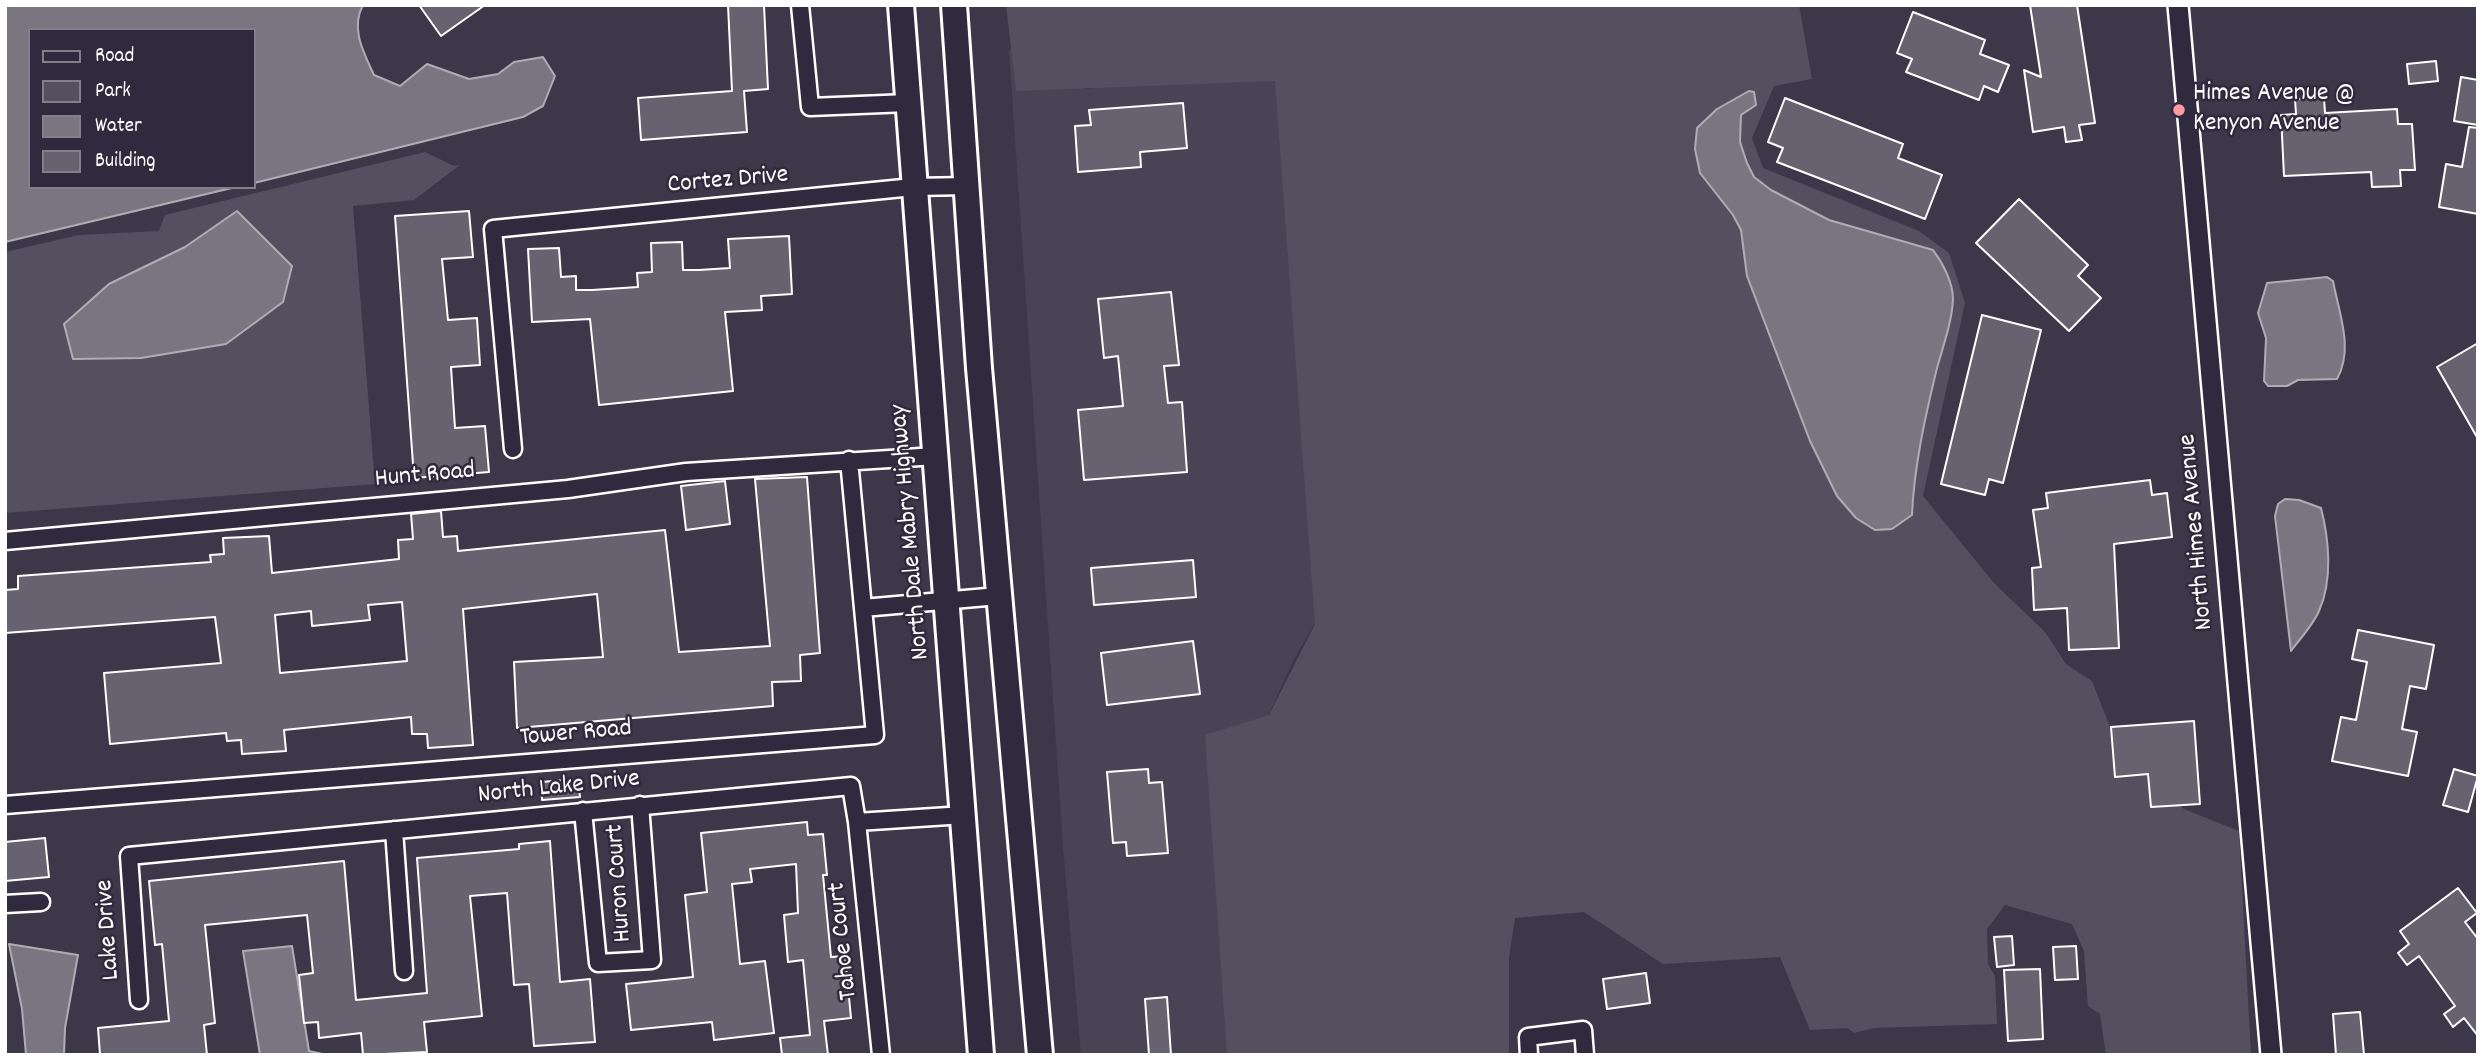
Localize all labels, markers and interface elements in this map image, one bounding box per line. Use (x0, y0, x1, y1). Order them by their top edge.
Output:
legend (28, 28, 256, 189)
text: Road (95, 42, 134, 72)
text: Park (95, 77, 131, 107)
place label: Himes Avenue @ Kenyon Avenue (2193, 79, 2355, 140)
marker: Himes Avenue @ Kenyon Avenue (2171, 102, 2187, 118)
text: Water (95, 112, 142, 142)
text: Building (95, 147, 155, 177)
street label: Cortez Drive (666, 161, 790, 203)
street label: North Dale Mabry Highway (885, 403, 939, 661)
street label: North Himes Avenue (2174, 433, 2222, 631)
street label: Hunt Road (373, 457, 477, 497)
street label: Tower Road (519, 715, 633, 755)
street label: North Lake Drive (477, 765, 641, 813)
street label: Huron Court (601, 823, 641, 943)
street label: Lake Drive (91, 879, 129, 981)
street label: Tahoe Court (823, 881, 867, 1001)

